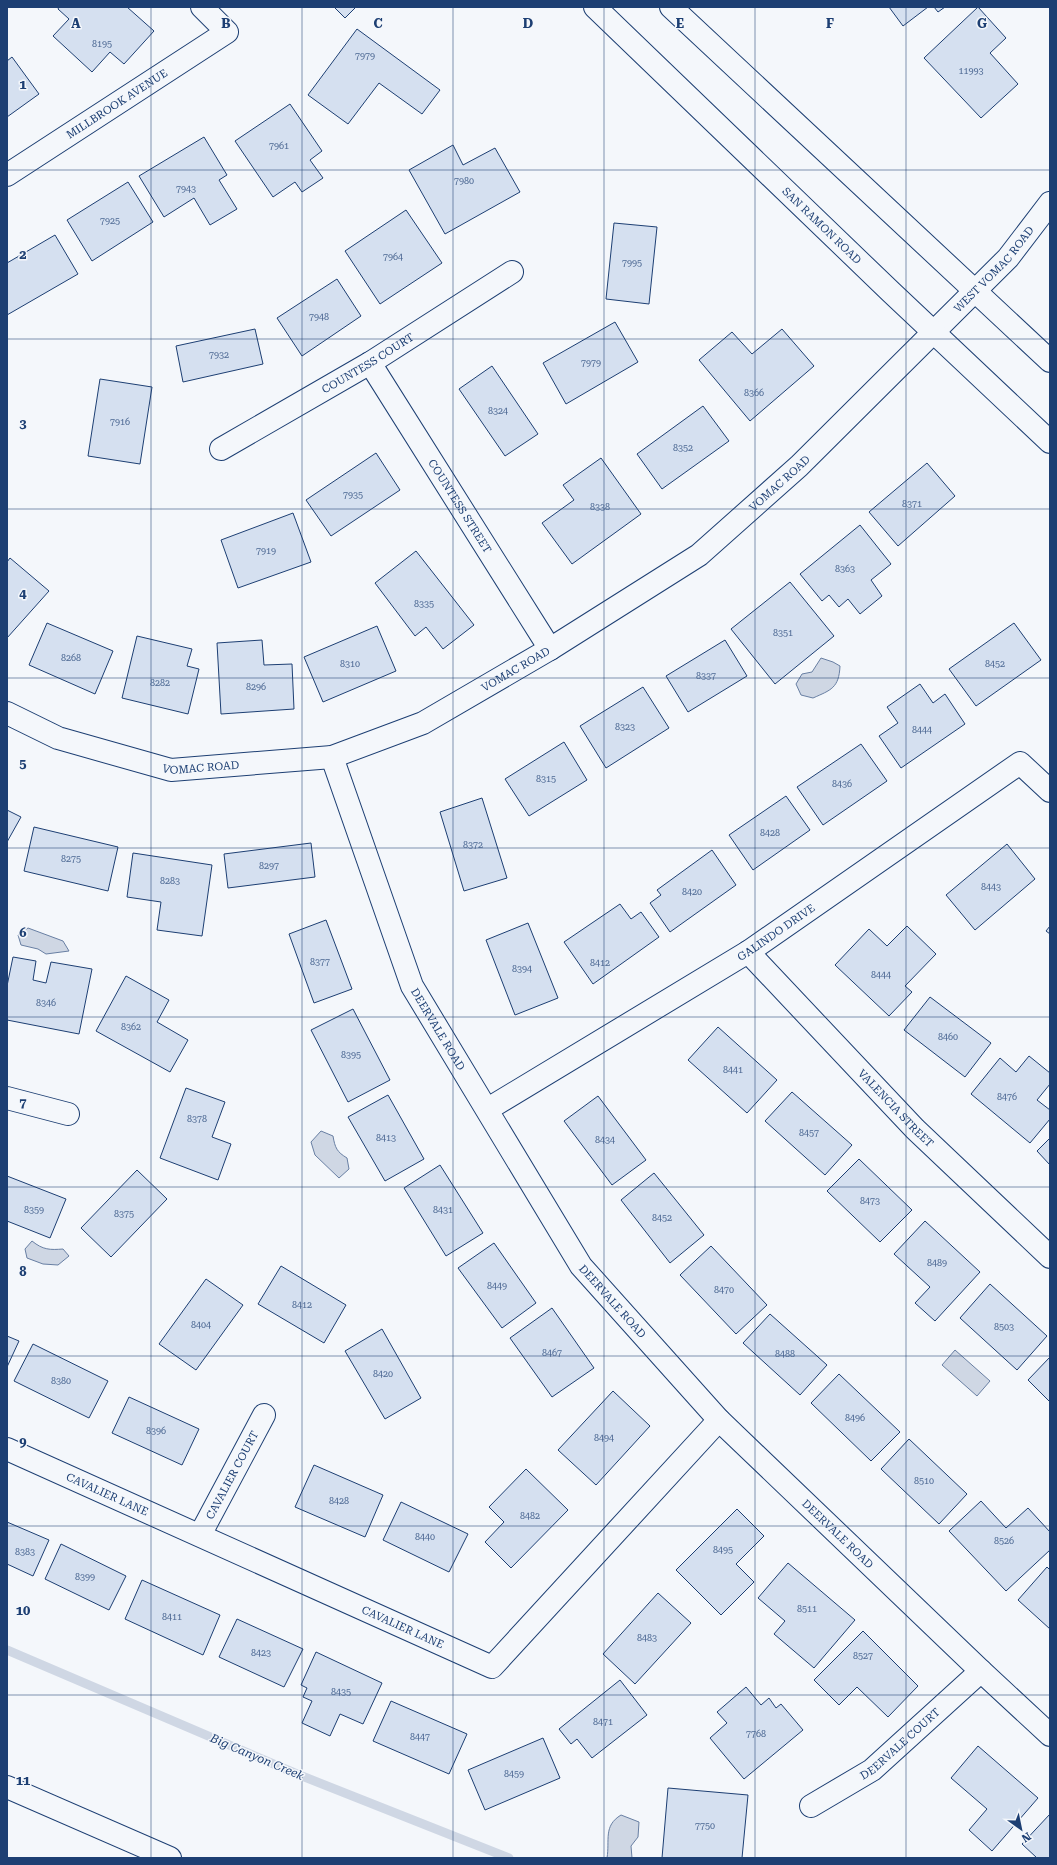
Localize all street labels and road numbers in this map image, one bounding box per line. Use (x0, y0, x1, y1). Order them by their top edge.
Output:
street label: MILLBROOK AVENUE (64, 66, 170, 142)
street label: SAN RAMON ROAD (779, 185, 864, 267)
street label: WEST VOMAC ROAD (951, 224, 1037, 315)
street label: COUNTESS COURT (320, 331, 416, 396)
street label: VOMAC ROAD (747, 453, 813, 514)
street label: COUNTESS STREET (425, 457, 494, 556)
street label: VOMAC ROAD (479, 644, 552, 695)
street label: VOMAC ROAD (161, 759, 240, 777)
street label: GALINDO DRIVE (735, 901, 818, 964)
street label: DEERVALE ROAD (408, 986, 467, 1073)
street label: VALENCIA STREET (855, 1067, 936, 1150)
street label: DEERVALE ROAD (576, 1262, 648, 1341)
street label: CAVALIER COURT (204, 1429, 261, 1522)
street label: CAVALIER LANE (64, 1470, 150, 1519)
street label: DEERVALE ROAD (799, 1497, 876, 1571)
street label: CAVALIER LANE (360, 1603, 446, 1651)
street label: DEERVALE COURT (858, 1706, 943, 1782)

